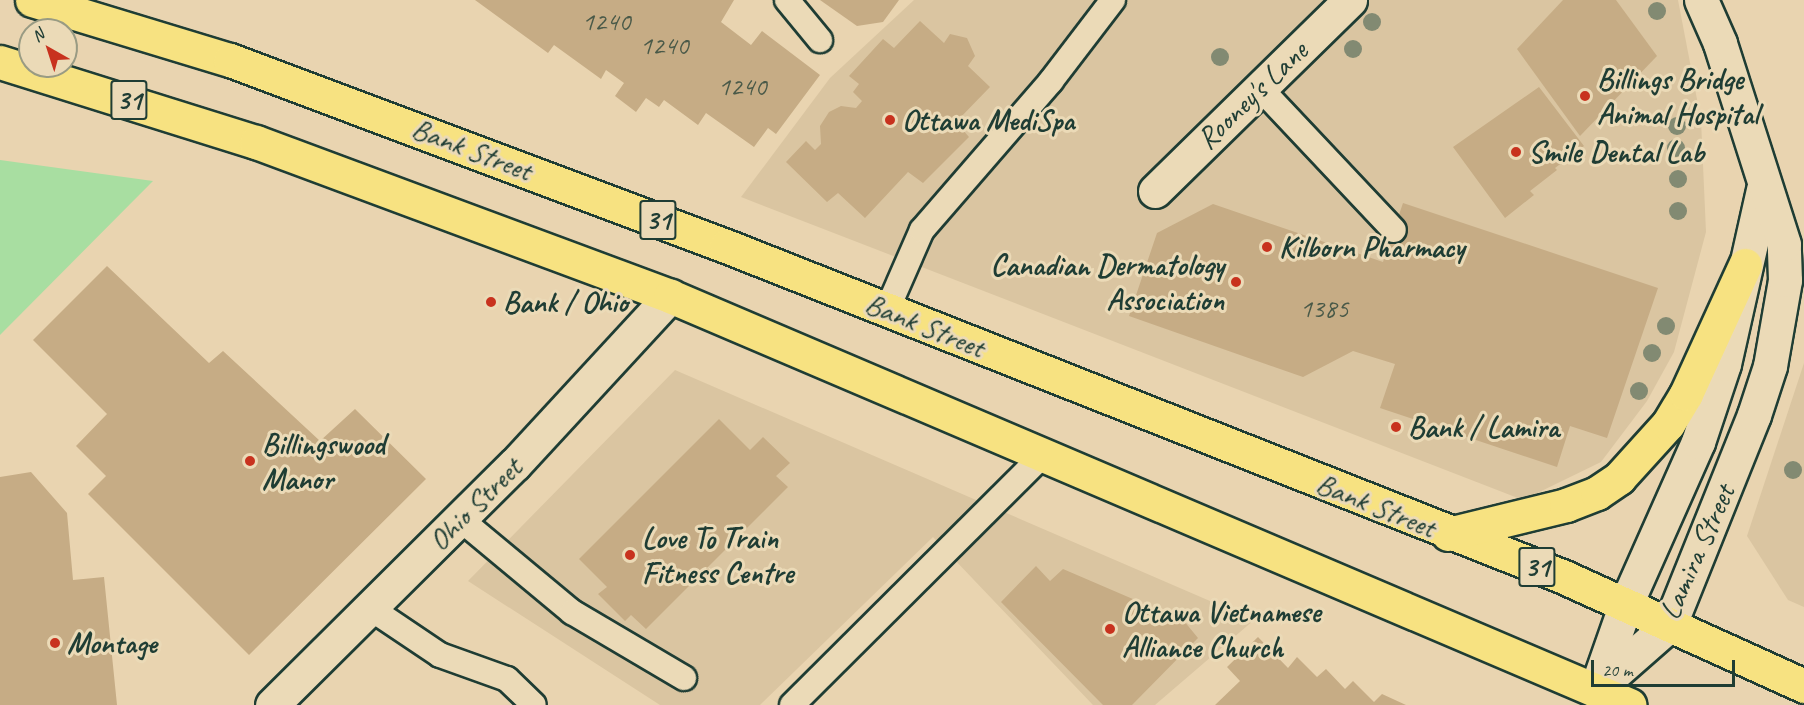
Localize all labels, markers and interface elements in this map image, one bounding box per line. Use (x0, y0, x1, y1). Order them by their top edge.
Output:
house number: 1240 (582, 6, 630, 38)
north arrow (18, 18, 78, 78)
text: N (28, 25, 48, 46)
house number: 1240 (640, 30, 688, 62)
street label: Rooney's Lane (1189, 33, 1315, 157)
place label: Billings Bridge Animal Hospital (1597, 61, 1759, 132)
house number: 1240 (718, 71, 766, 103)
road number: 31 (110, 75, 148, 125)
marker: Billings Bridge Animal Hospital (1578, 89, 1592, 103)
place label: Ottawa MediSpa (902, 102, 1075, 138)
street label: Bank Street (407, 110, 537, 188)
marker: Ottawa MediSpa (883, 113, 897, 127)
place label: Smile Dental Lab (1528, 134, 1704, 170)
marker: Smile Dental Lab (1509, 145, 1523, 159)
road number: 31 (638, 195, 678, 245)
place label: Kilborn Pharmacy (1279, 229, 1465, 265)
marker: Kilborn Pharmacy (1260, 240, 1274, 254)
place label: Canadian Dermatology Association (990, 247, 1224, 318)
marker: Canadian Dermatology Association (1229, 275, 1243, 289)
place label: Bank / Ohio (503, 284, 628, 320)
street label: Bank Street (860, 285, 990, 365)
house number: 1385 (1300, 293, 1348, 325)
marker: Bank / Ohio (484, 295, 498, 309)
place label: Bank / Lamira (1408, 409, 1559, 445)
marker: Bank / Lamira (1389, 420, 1403, 434)
place label: Billingswood Manor (262, 426, 385, 496)
street label: Ohio Street (421, 450, 529, 558)
marker: Billingswood Manor (243, 454, 257, 468)
street label: Bank Street (1311, 465, 1441, 545)
street label: Lamira Street (1651, 479, 1743, 625)
place label: Love To Train Fitness Centre (642, 520, 793, 590)
road number: 31 (1518, 542, 1556, 592)
marker: Love To Train Fitness Centre (623, 548, 637, 562)
place label: Ottawa Vietnamese Alliance Church (1122, 594, 1321, 664)
marker: Ottawa Vietnamese Alliance Church (1103, 622, 1117, 636)
place label: Montage (67, 625, 157, 661)
marker: Montage (48, 636, 62, 650)
scale bar (1594, 648, 1738, 686)
text: 20 m (1602, 659, 1633, 681)

